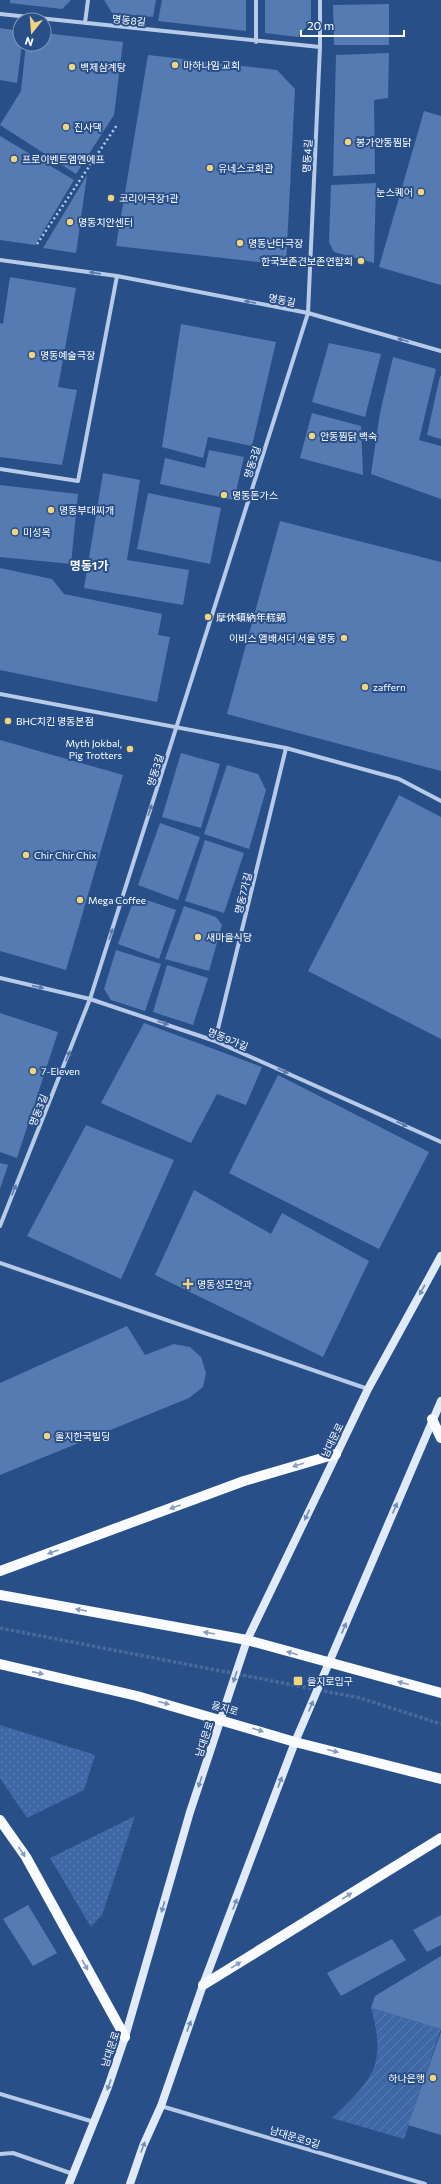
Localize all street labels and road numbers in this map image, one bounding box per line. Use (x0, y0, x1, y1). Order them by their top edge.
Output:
street label: 명동8길 (112, 12, 146, 28)
street label: 명동4길 (300, 139, 314, 173)
street label: 명동길 (267, 291, 297, 309)
street label: 명동3길 (241, 444, 263, 480)
street label: 명동3길 (144, 752, 166, 788)
street label: 명동7가길 (232, 871, 254, 915)
street label: 명동9가길 (206, 1025, 250, 1053)
street label: 명동3길 (26, 1092, 50, 1128)
street label: 남대문로 (319, 1421, 345, 1459)
street label: 을지로 (210, 1698, 240, 1718)
street label: 남대문로 (193, 1720, 215, 1758)
street label: 남대문로 (99, 2030, 121, 2068)
street label: 남대문로9길 (268, 2124, 322, 2150)

